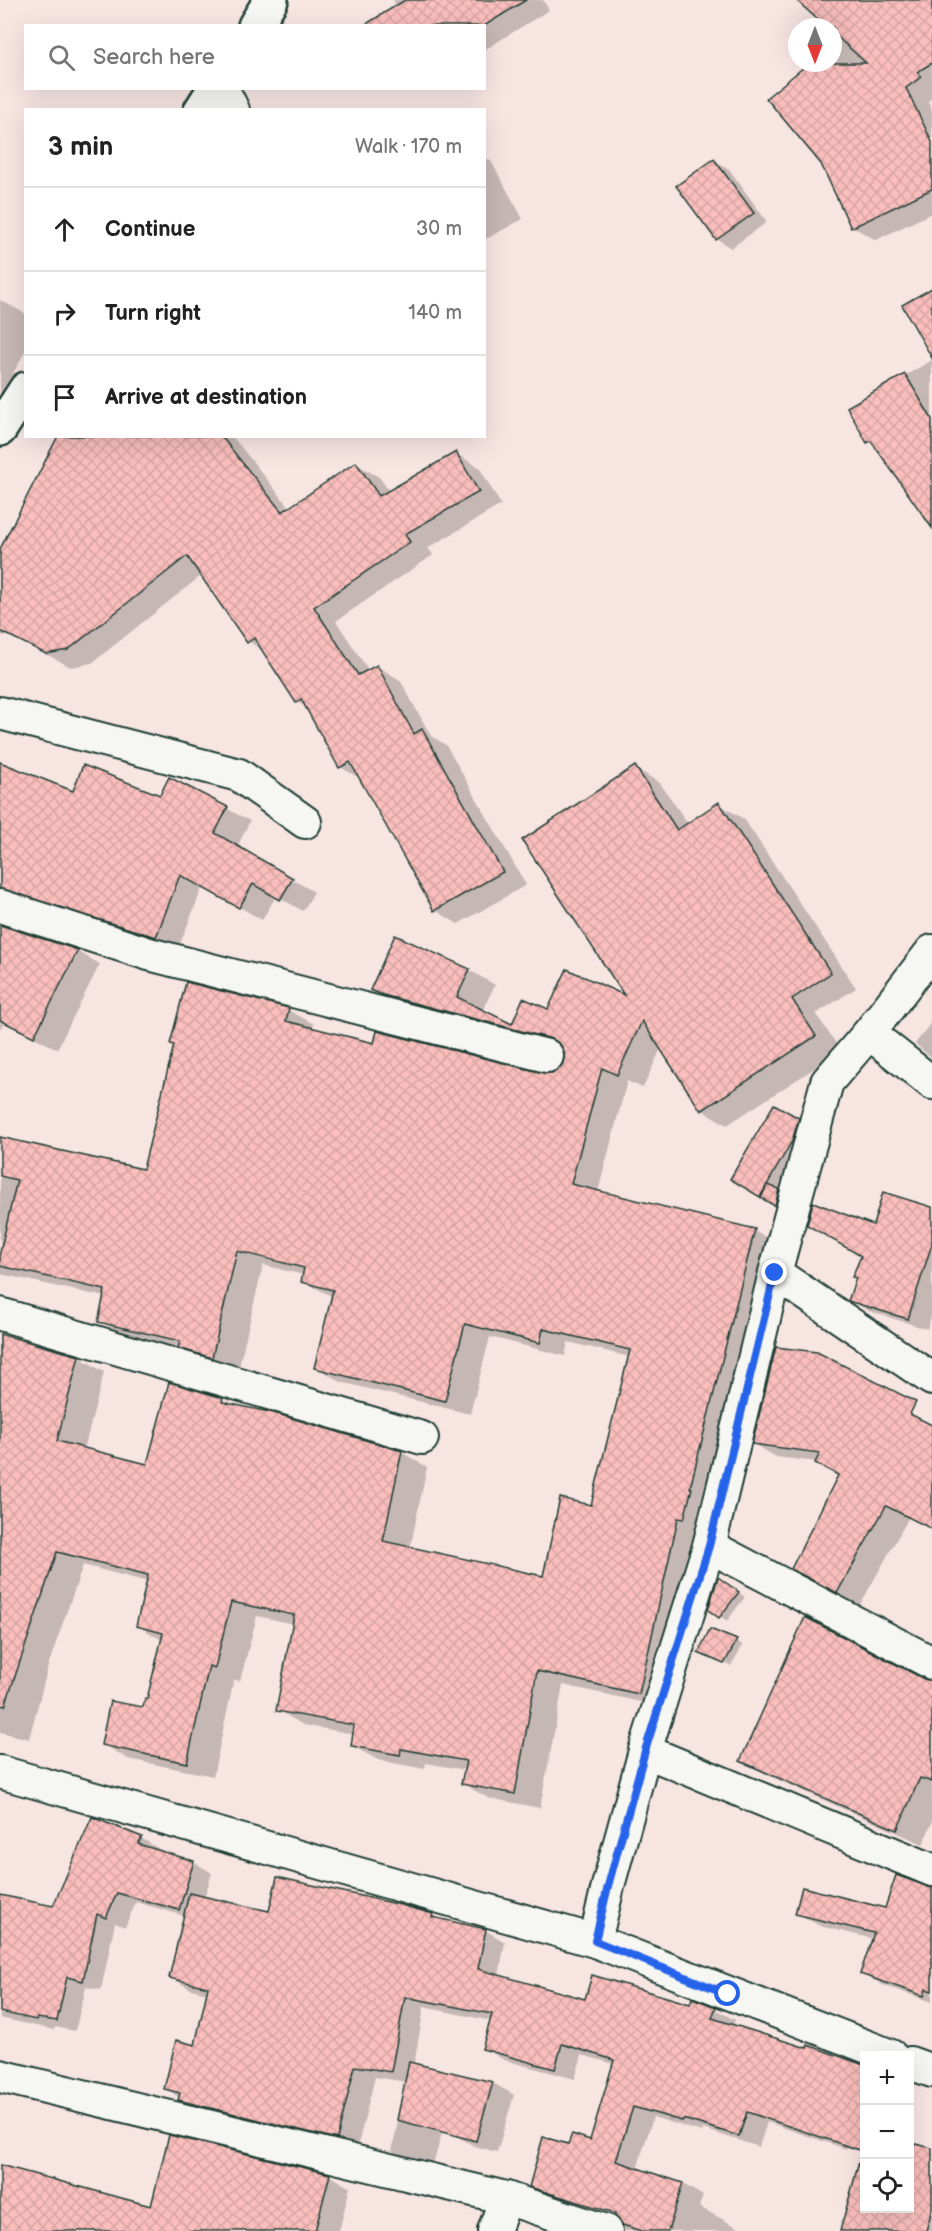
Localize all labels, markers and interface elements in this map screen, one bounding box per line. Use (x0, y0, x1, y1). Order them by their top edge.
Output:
north arrow (788, 18, 842, 72)
search box (24, 24, 486, 90)
icon: search (45, 41, 78, 74)
text: Search here (93, 44, 215, 71)
text: 3 min (48, 132, 113, 163)
text: Walk · 170 m (355, 135, 462, 159)
icon: ahead (48, 213, 81, 246)
text: Continue (105, 216, 195, 243)
text: 30 m (416, 217, 462, 241)
icon: right (48, 297, 81, 330)
text: Turn right (105, 300, 201, 327)
text: 140 m (408, 301, 462, 325)
icon: arrive (48, 381, 81, 414)
text: Arrive at destination (105, 384, 307, 411)
route end (761, 1259, 787, 1285)
route start (714, 1980, 740, 2006)
map controls (860, 2051, 914, 2213)
button: + (860, 2051, 914, 2105)
button: − (860, 2105, 914, 2159)
button: locate (860, 2159, 914, 2213)

